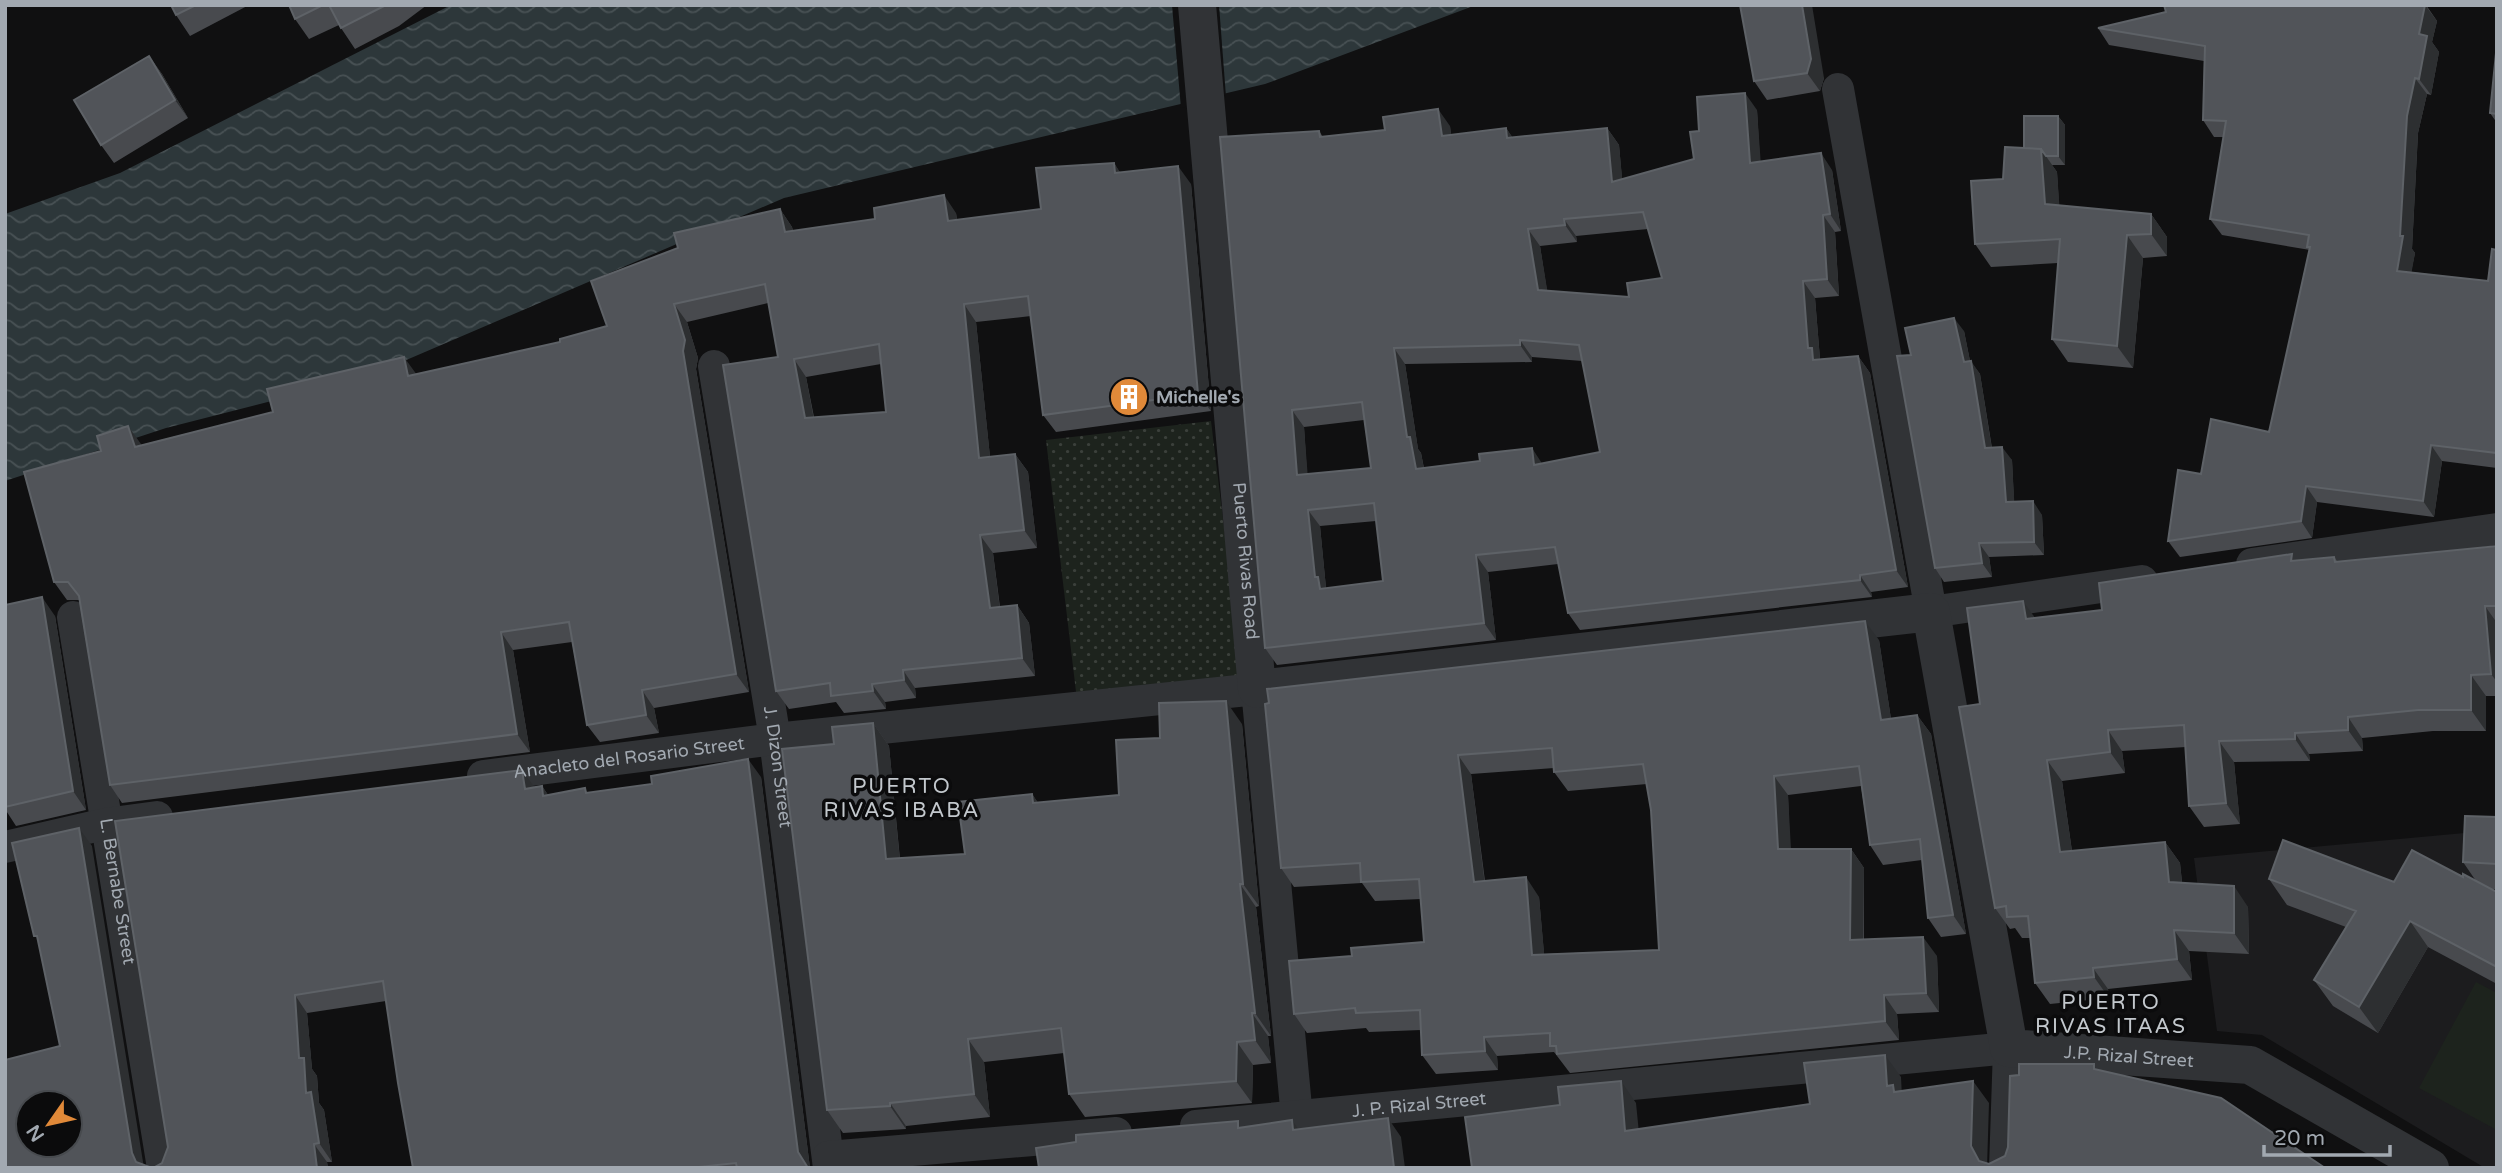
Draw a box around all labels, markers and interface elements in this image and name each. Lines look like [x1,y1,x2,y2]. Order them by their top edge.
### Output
building icon: Michelle's [1108,376,1150,418]
place label: Michelle's [1156,386,1241,408]
street label: Puerto Rivas Road [1228,481,1264,640]
street label: J. Dizon Street [759,704,797,829]
street label: Anacleto del Rosario Street [512,732,746,783]
district label: PUERTO RIVAS IBABA [823,774,981,823]
street label: L. Bernabe Street [95,817,141,966]
district label: PUERTO RIVAS ITAAS [2035,990,2187,1039]
street label: J.P. Rizal Street [2063,1041,2195,1072]
street label: J. P. Rizal Street [1351,1087,1487,1122]
north arrow [14,1089,84,1159]
scale bar [2264,1114,2390,1158]
text: N [22,1120,49,1145]
text: 20 m [2274,1126,2325,1151]

